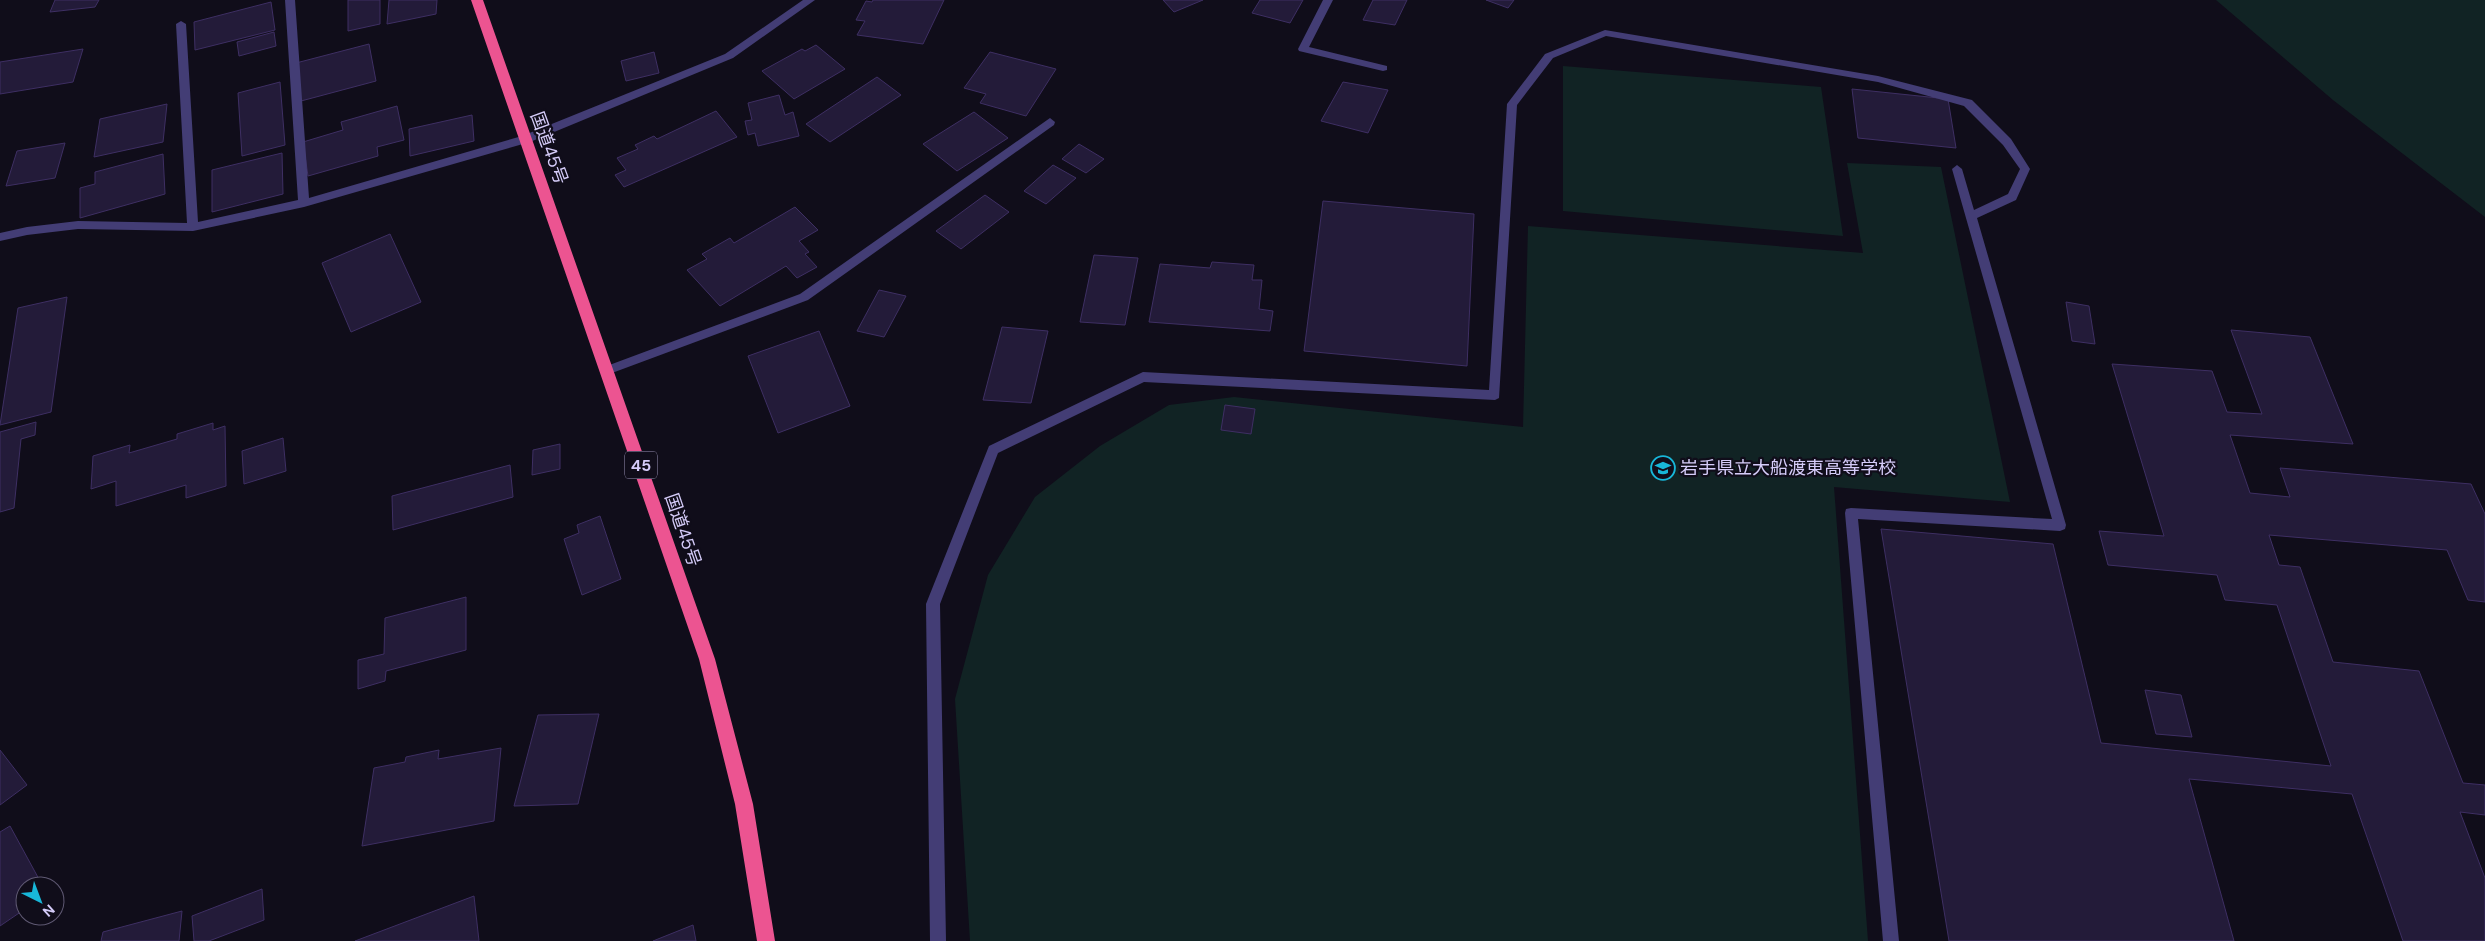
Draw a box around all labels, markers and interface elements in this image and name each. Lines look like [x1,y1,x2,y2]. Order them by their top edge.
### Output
street label: 国道45号 [525,108,573,188]
road number: 45 [625,452,657,478]
school or university icon: 岩手県立大船渡東高等学校 [1650,455,1676,481]
place label: 岩手県立大船渡東高等学校 [1680,456,1896,480]
street label: 国道45号 [659,490,707,570]
north arrow [15,876,65,926]
text: N [39,901,59,921]

